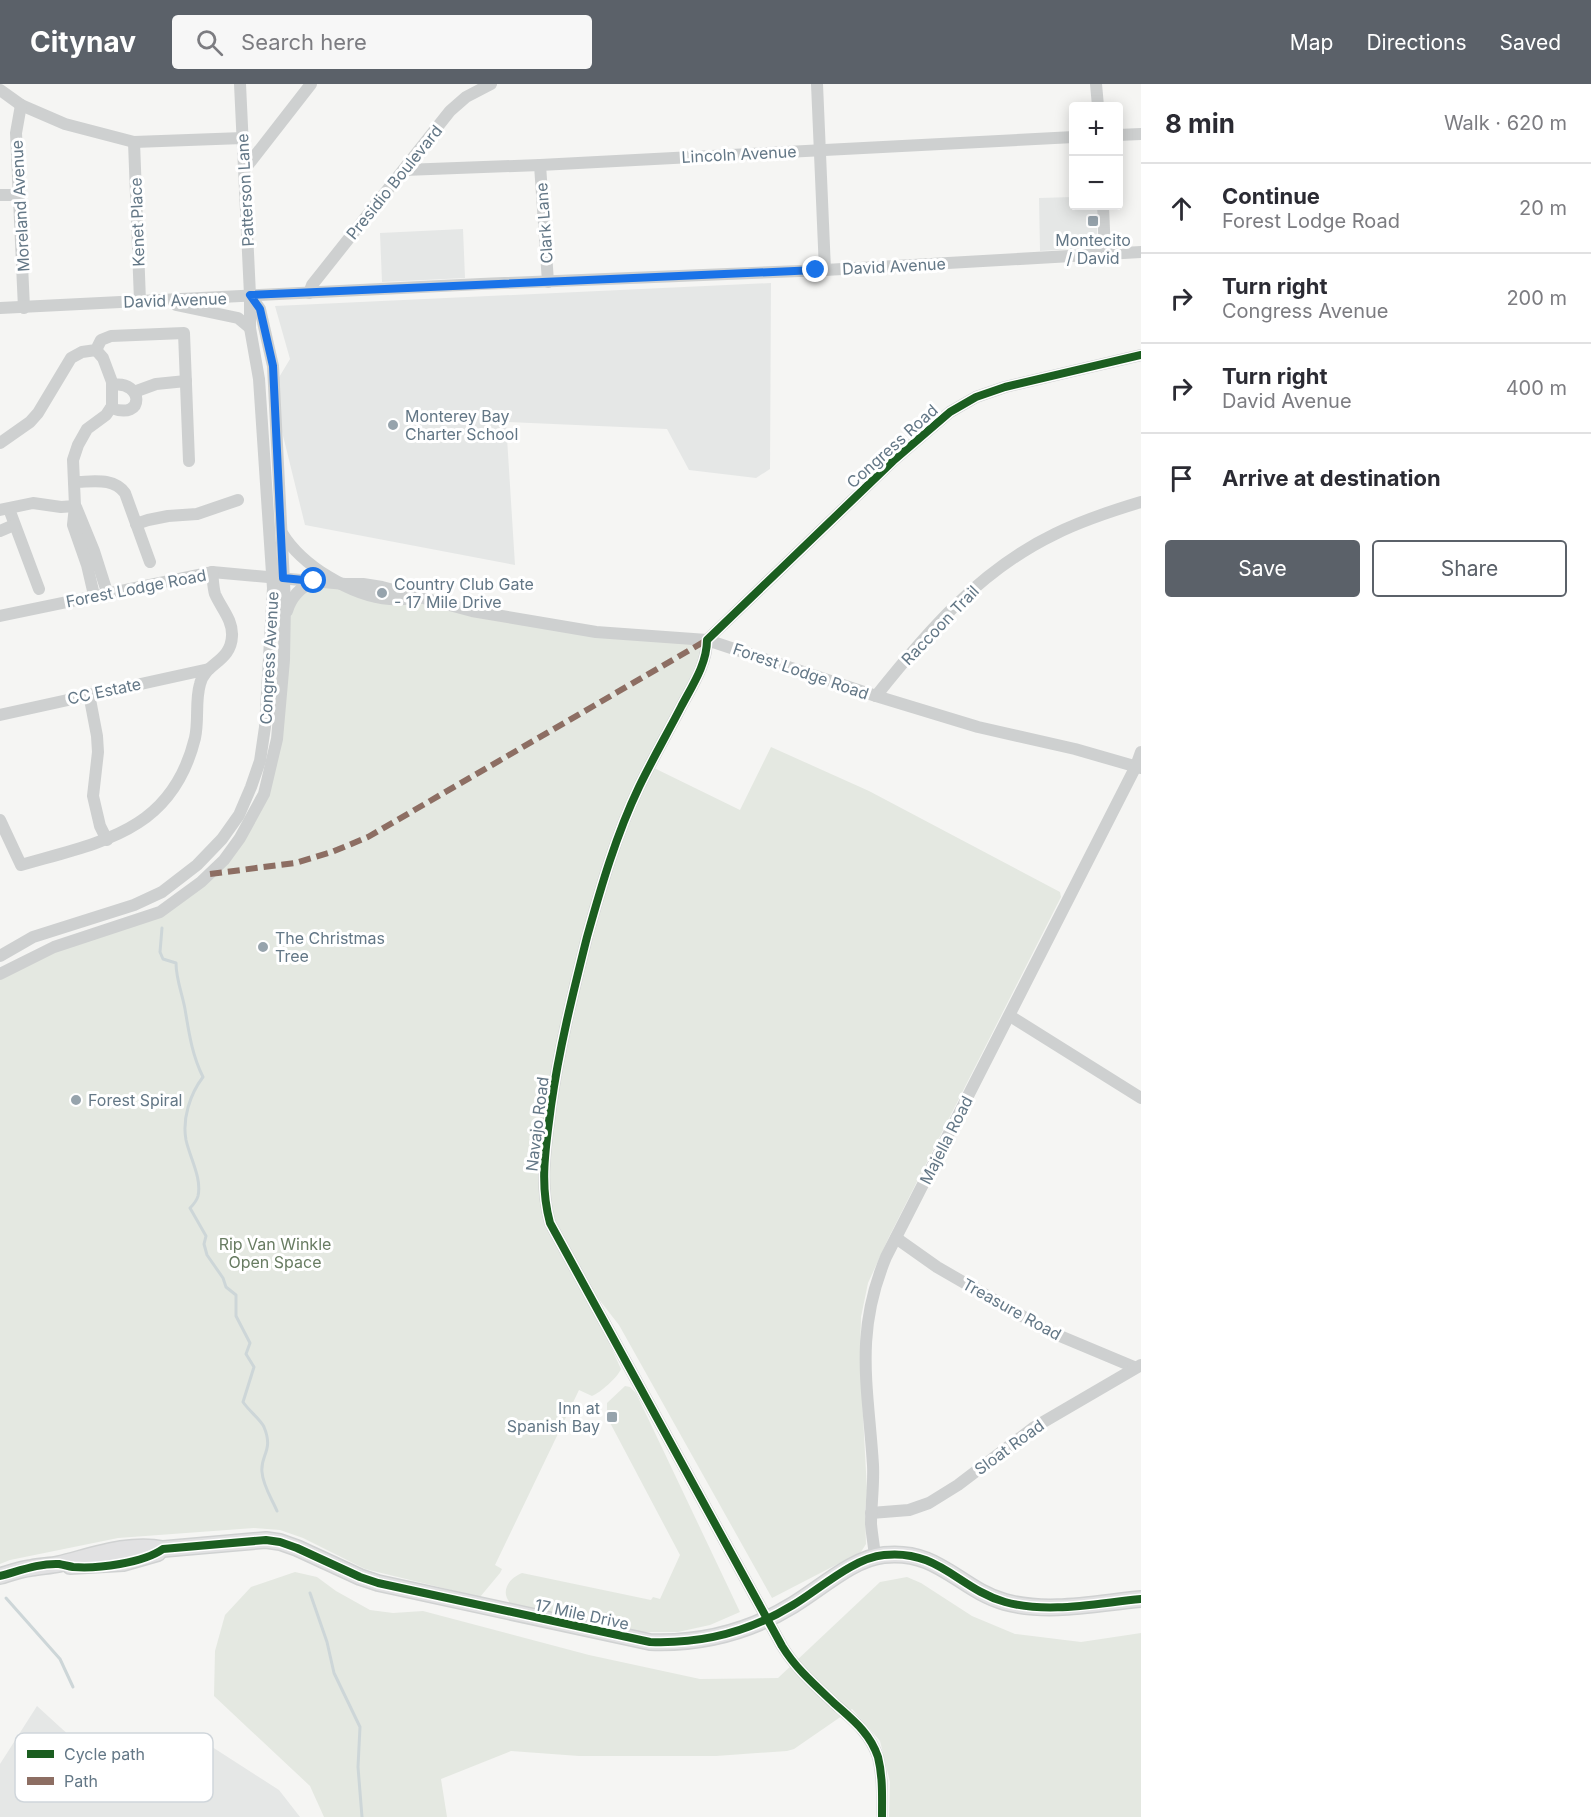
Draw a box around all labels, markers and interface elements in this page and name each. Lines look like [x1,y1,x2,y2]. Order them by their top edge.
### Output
search box [172,15,592,69]
text: Citynav [30,25,136,59]
icon: search [193,26,226,59]
text: Search here [241,29,367,55]
text: Map [1290,30,1333,55]
text: Directions [1366,30,1467,55]
text: Saved [1500,30,1561,55]
map controls [1069,102,1123,210]
button: + [1069,102,1123,156]
text: 8 min [1165,108,1235,139]
text: Walk · 620 m [1444,111,1567,135]
street label: Presidio Boulevard [342,121,446,243]
street label: Patterson Lane [232,133,258,247]
street label: Moreland Avenue [7,140,33,272]
street label: Lincoln Avenue [681,141,797,167]
button: − [1069,156,1123,210]
street label: Kenet Place [125,177,149,267]
street label: Clark Lane [531,182,557,264]
text: Continue [1222,183,1320,209]
icon: ahead [1165,192,1198,225]
text: 20 m [1519,196,1567,220]
text: Forest Lodge Road [1222,209,1400,233]
marker: Montecito / David [1086,214,1100,228]
place label: Montecito / David [1055,230,1131,268]
street label: David Avenue [842,253,946,279]
route end [802,256,828,282]
text: Turn right [1222,273,1328,299]
icon: right [1165,282,1198,315]
text: 200 m [1506,286,1567,310]
street label: David Avenue [123,288,227,312]
text: Congress Avenue [1222,299,1389,323]
text: Turn right [1222,363,1328,389]
icon: right [1165,372,1198,405]
text: 400 m [1506,376,1567,400]
text: David Avenue [1222,389,1352,413]
street label: Congress Road [842,400,942,492]
place label: Monterey Bay Charter School [405,406,518,444]
marker: Monterey Bay Charter School [386,418,400,432]
icon: arrive [1165,462,1198,495]
text: Arrive at destination [1222,465,1441,491]
button: Save [1165,540,1360,597]
button: Share [1372,540,1567,597]
street label: Forest Lodge Road [64,565,208,611]
route start [300,567,326,593]
place label: Country Club Gate - 17 Mile Drive [394,574,534,612]
street label: Raccoon Trail [897,581,983,669]
marker: Country Club Gate - 17 Mile Drive [375,586,389,600]
street label: Congress Avenue [256,591,282,725]
street label: Forest Lodge Road [730,638,872,704]
street label: CC Estate [65,673,143,709]
place label: The Christmas Tree [275,928,385,966]
marker: The Christmas Tree [256,940,270,954]
street label: Navajo Road [521,1076,553,1172]
place label: Forest Spiral [88,1090,183,1110]
street label: Majella Road [915,1092,977,1188]
marker: Forest Spiral [69,1093,83,1107]
park label: Rip Van Winkle Open Space [219,1234,331,1272]
street label: Treasure Road [959,1274,1065,1344]
place label: Inn at Spanish Bay [507,1398,600,1436]
marker: Inn at Spanish Bay [605,1410,619,1424]
street label: Sloat Road [970,1415,1048,1479]
street label: 17 Mile Drive [533,1594,631,1634]
legend [15,1733,213,1802]
text: Cycle path [64,1744,145,1764]
text: Path [64,1771,98,1791]

